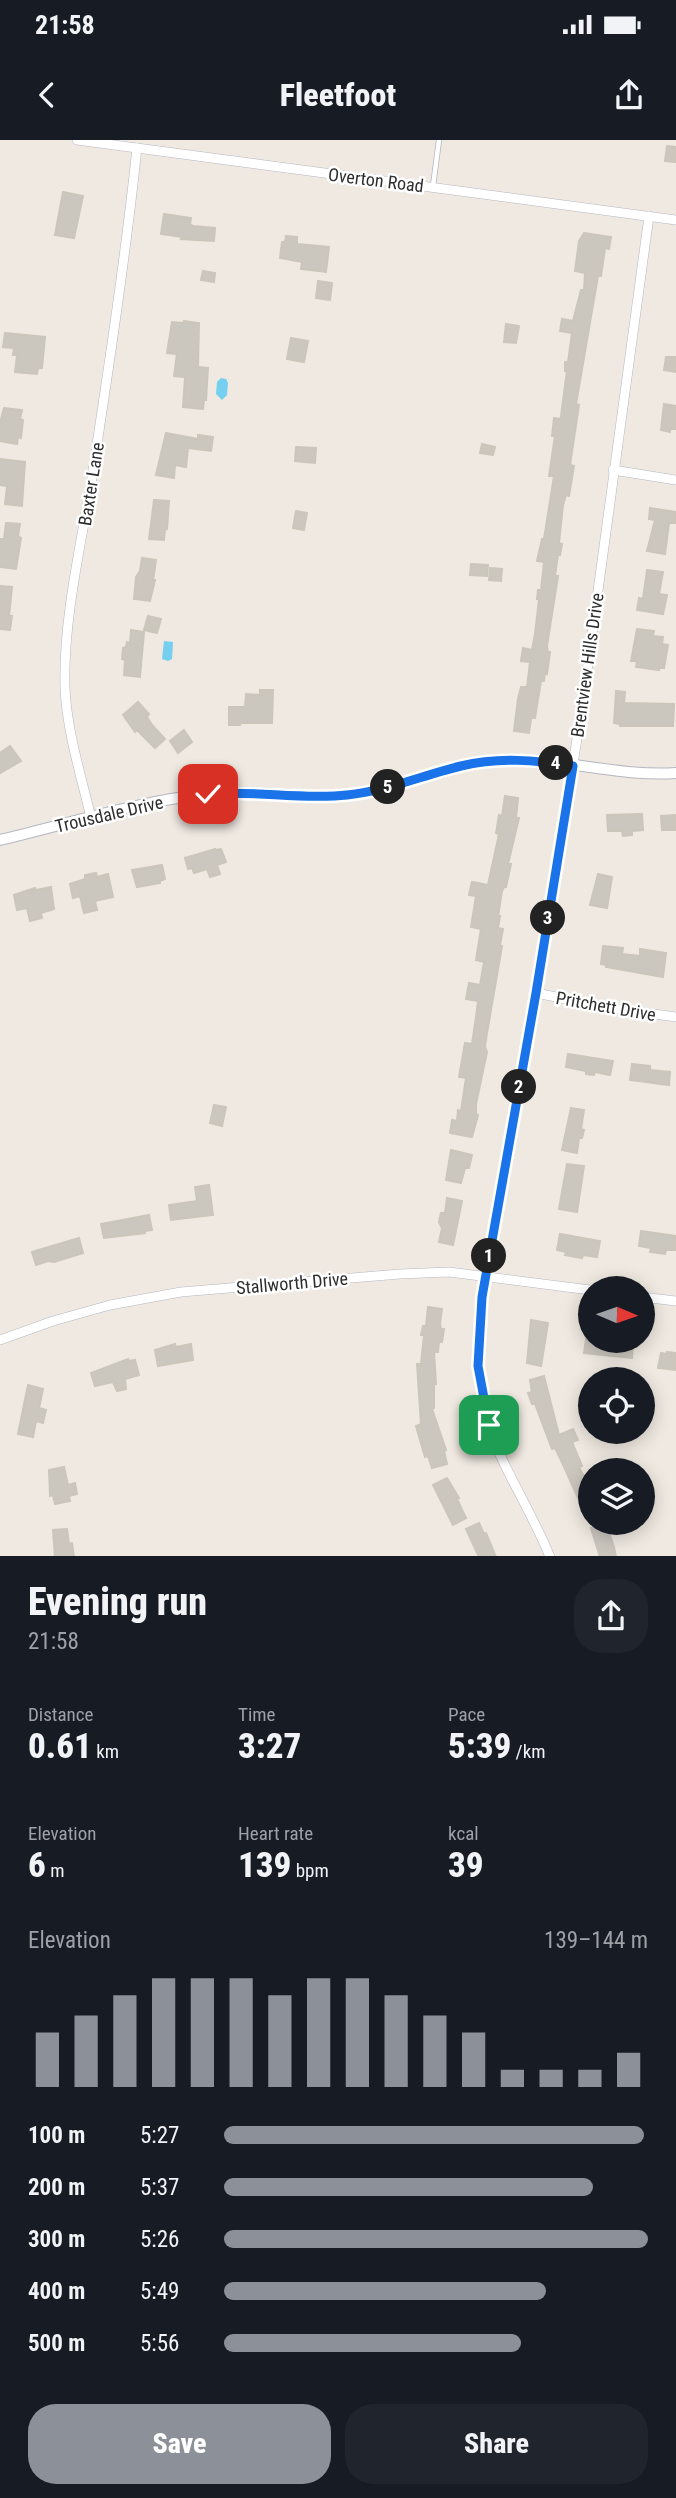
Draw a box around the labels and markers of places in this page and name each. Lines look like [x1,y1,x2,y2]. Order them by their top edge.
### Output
pin: 4 [538,746,574,780]
pin [178,764,238,824]
pin: 5 [370,770,406,804]
pin: 3 [530,900,566,936]
pin: 2 [502,1070,536,1104]
pin: 1 [472,1238,506,1274]
pin [459,1395,519,1455]

